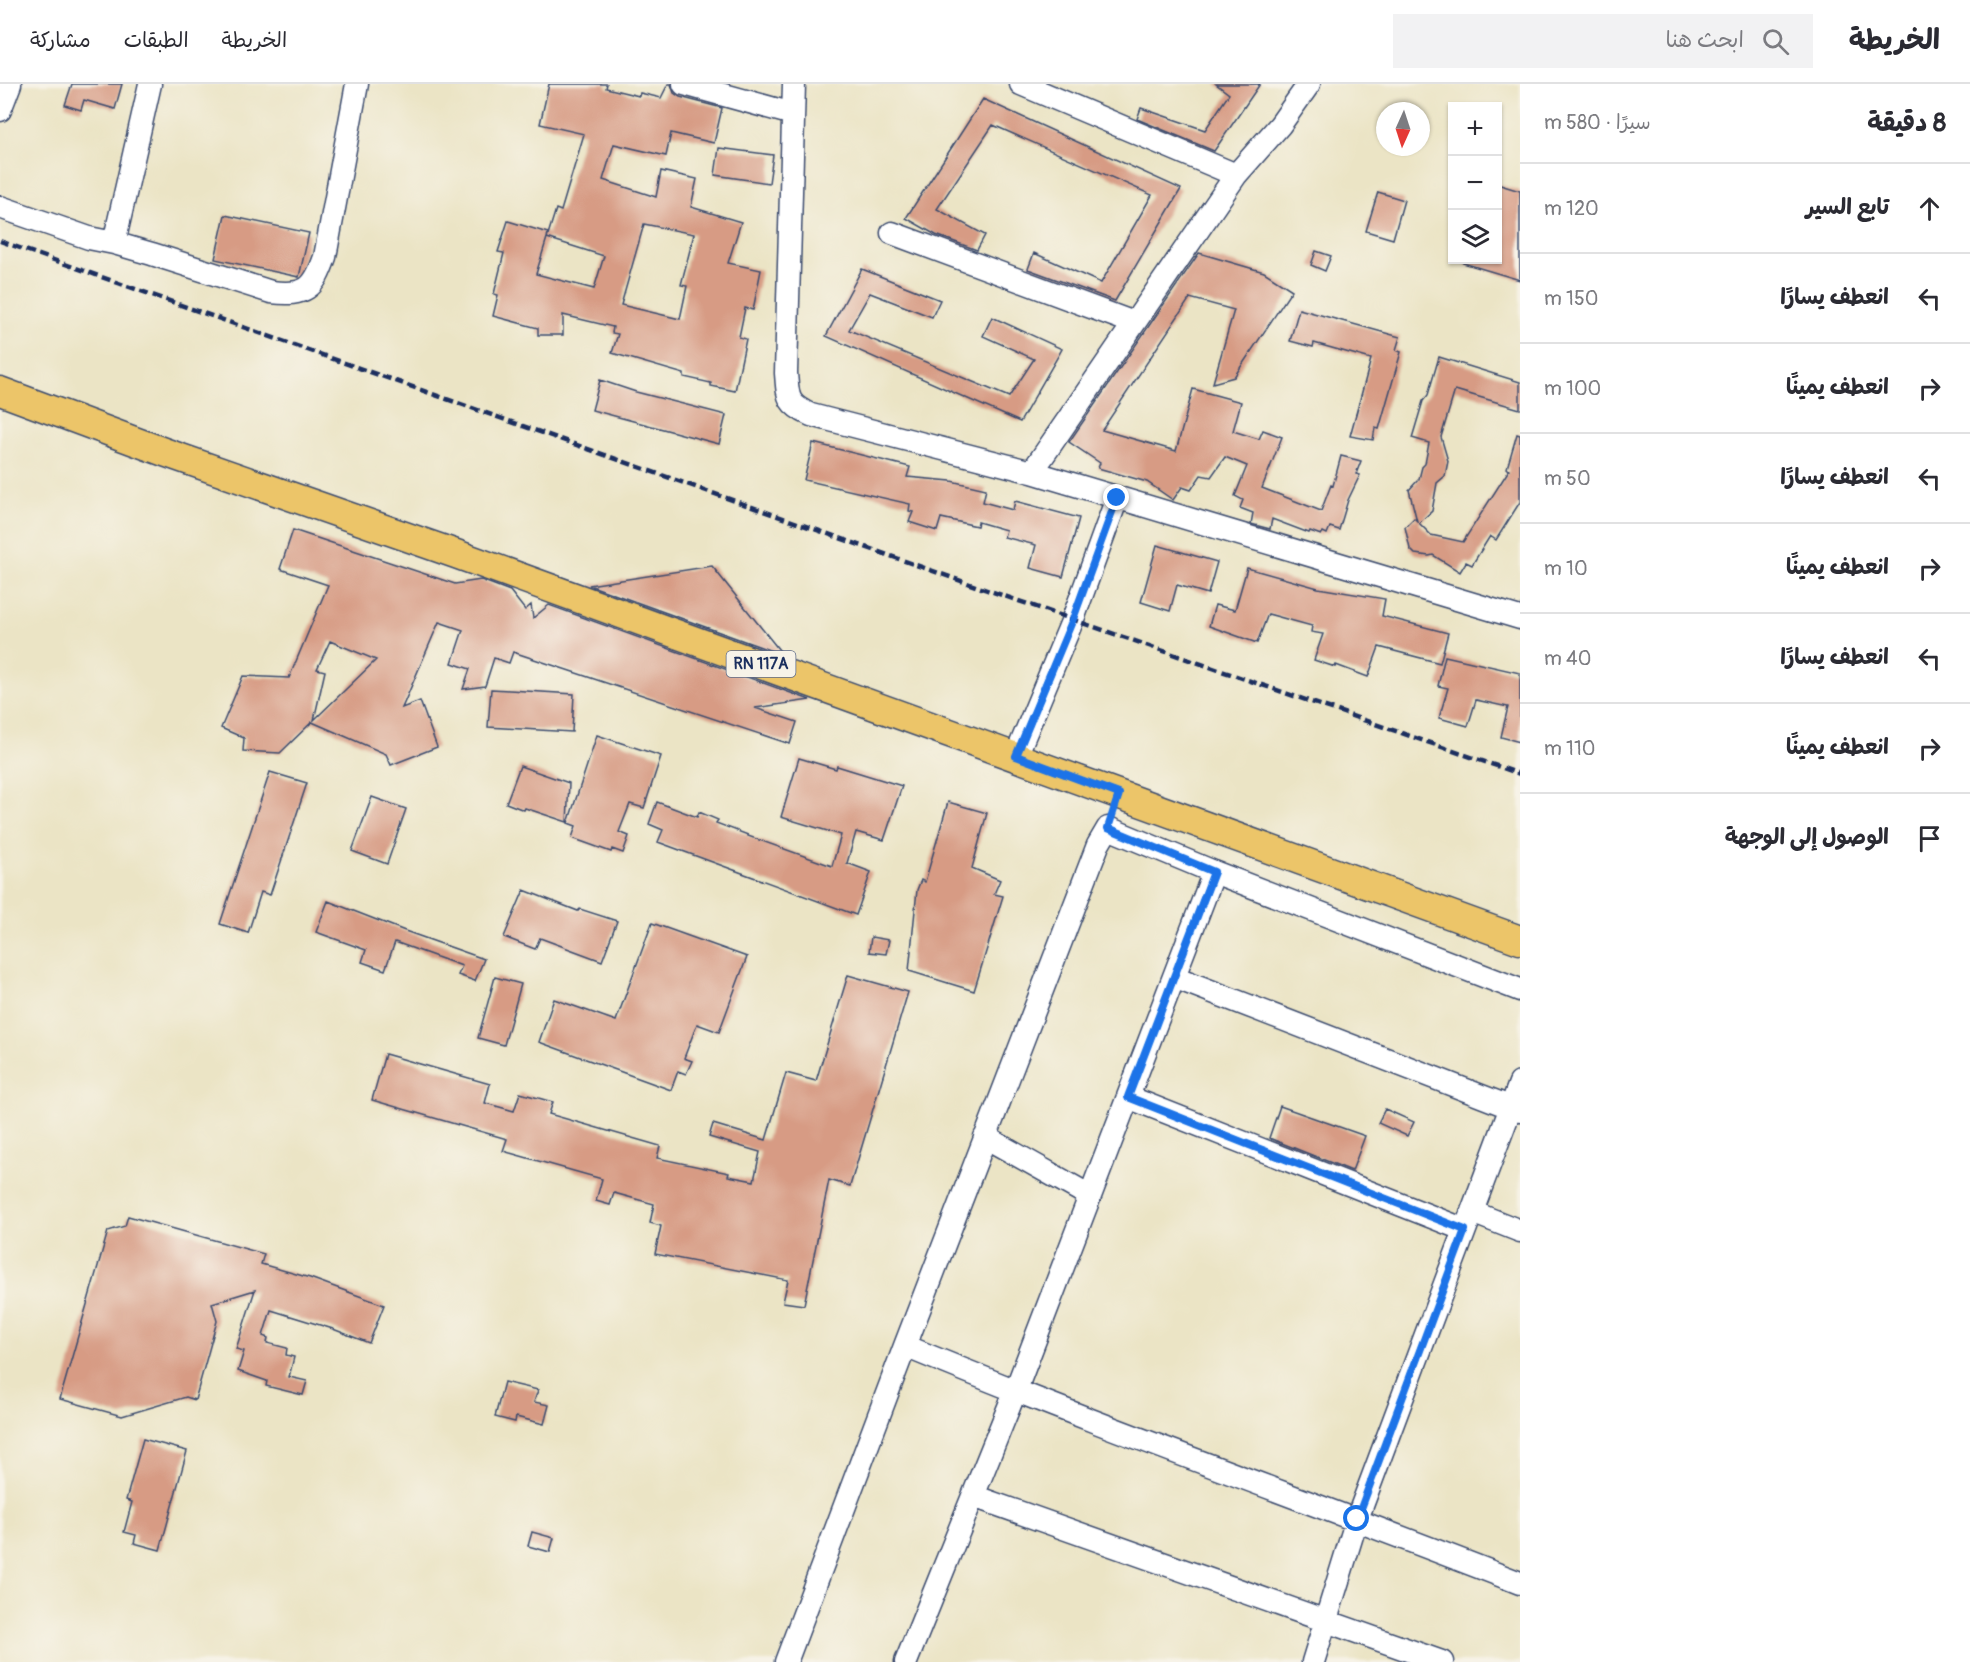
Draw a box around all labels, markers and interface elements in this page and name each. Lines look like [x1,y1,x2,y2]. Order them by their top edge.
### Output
search box [1393,14,1813,68]
text: الخريطة [1849,23,1940,58]
icon: search [1759,25,1792,58]
text: ابحث هنا [1666,26,1744,54]
text: مشاركة [30,27,91,54]
text: الطبقات [124,27,189,54]
text: الخريطة [222,27,287,54]
north arrow [1376,102,1430,156]
map controls [1448,102,1502,264]
button: + [1448,102,1502,156]
text: 8 دقيقة [1867,107,1946,139]
text: سيرًا · 580 m [1544,110,1651,135]
button: − [1448,156,1502,210]
icon: ahead [1913,192,1946,225]
text: تابع السير [1806,193,1889,221]
text: 120 m [1544,196,1599,221]
button: layers [1448,210,1502,264]
icon: left [1913,282,1946,315]
text: انعطف يسارًا [1780,283,1889,311]
text: 150 m [1544,286,1598,311]
icon: right [1913,372,1946,405]
text: انعطف يمينًا [1786,373,1889,401]
text: 100 m [1544,376,1601,401]
icon: left [1913,462,1946,495]
text: انعطف يسارًا [1780,463,1889,491]
text: 50 m [1544,466,1591,491]
route end [1103,484,1129,510]
icon: right [1913,552,1946,585]
text: انعطف يمينًا [1786,553,1889,581]
text: 10 m [1544,556,1588,581]
icon: left [1913,642,1946,675]
text: انعطف يسارًا [1780,643,1889,671]
text: 40 m [1544,646,1591,671]
road number: RN 117A [726,651,795,677]
icon: right [1913,732,1946,765]
text: انعطف يمينًا [1786,733,1889,761]
text: 110 m [1544,736,1595,761]
icon: arrive [1913,822,1946,855]
text: الوصول إلى الوجهة [1725,823,1889,851]
route start [1343,1505,1369,1531]

